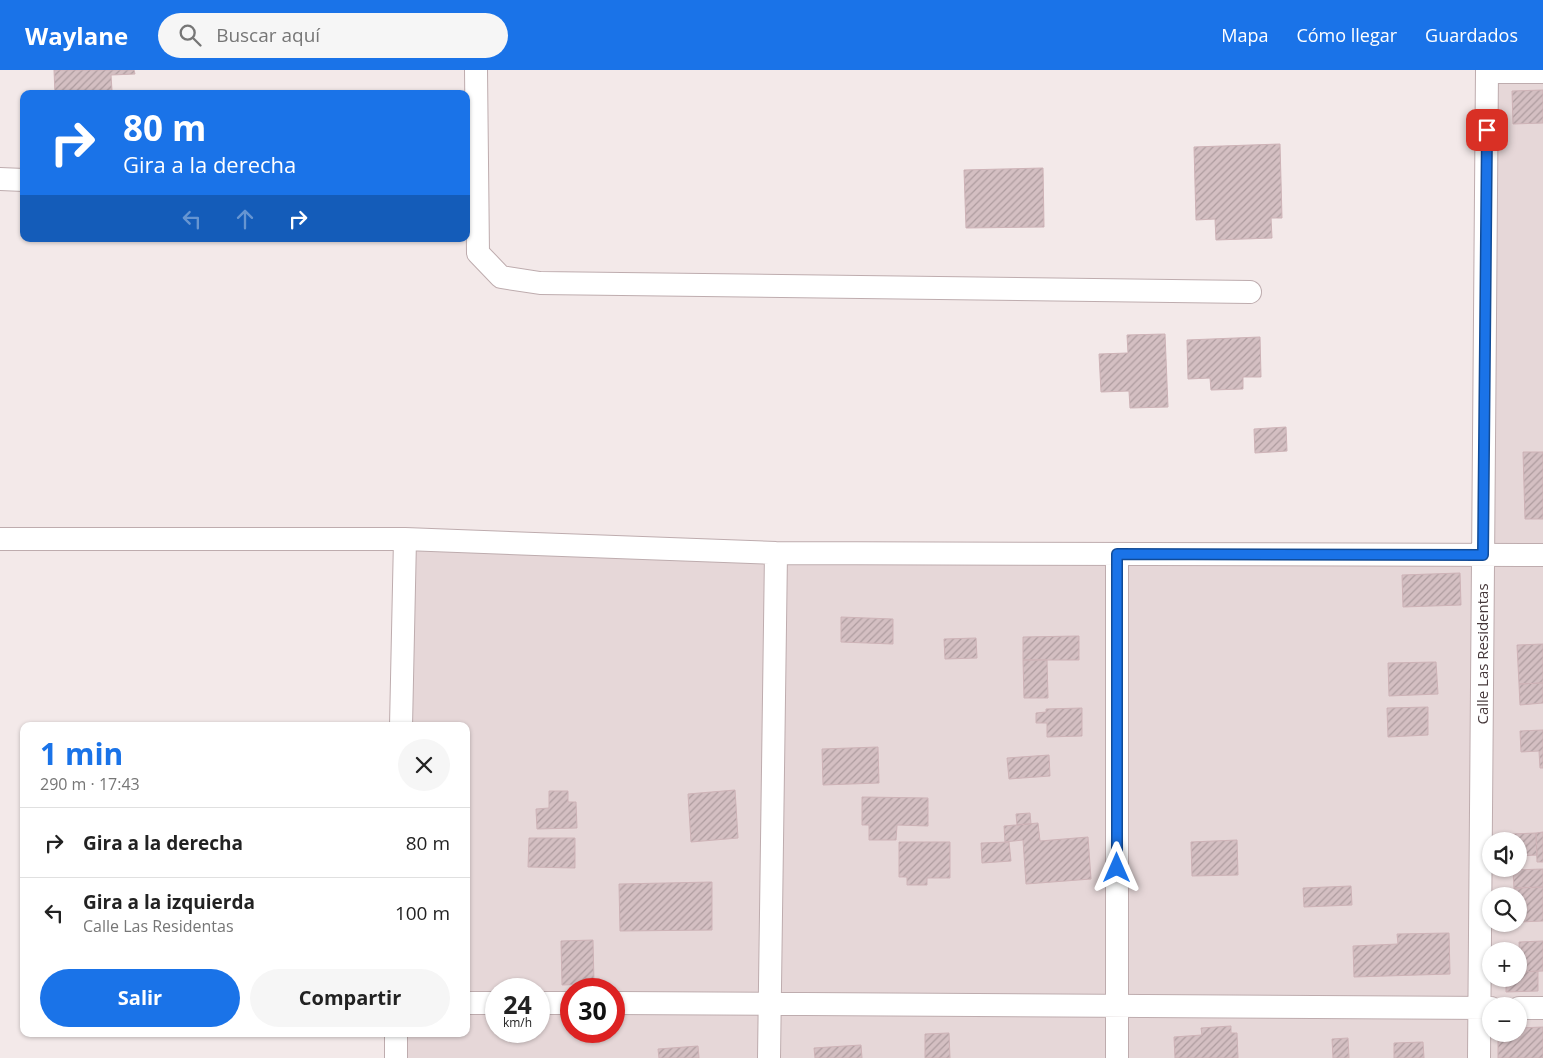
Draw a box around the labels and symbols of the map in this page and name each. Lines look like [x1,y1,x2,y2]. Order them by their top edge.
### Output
pin [1466,109,1508,151]
street label: Calle Las Residentas [1472,583,1492,725]
position arrow [1090,841,1142,893]
speed limit sign: 30 [560,978,625,1043]

